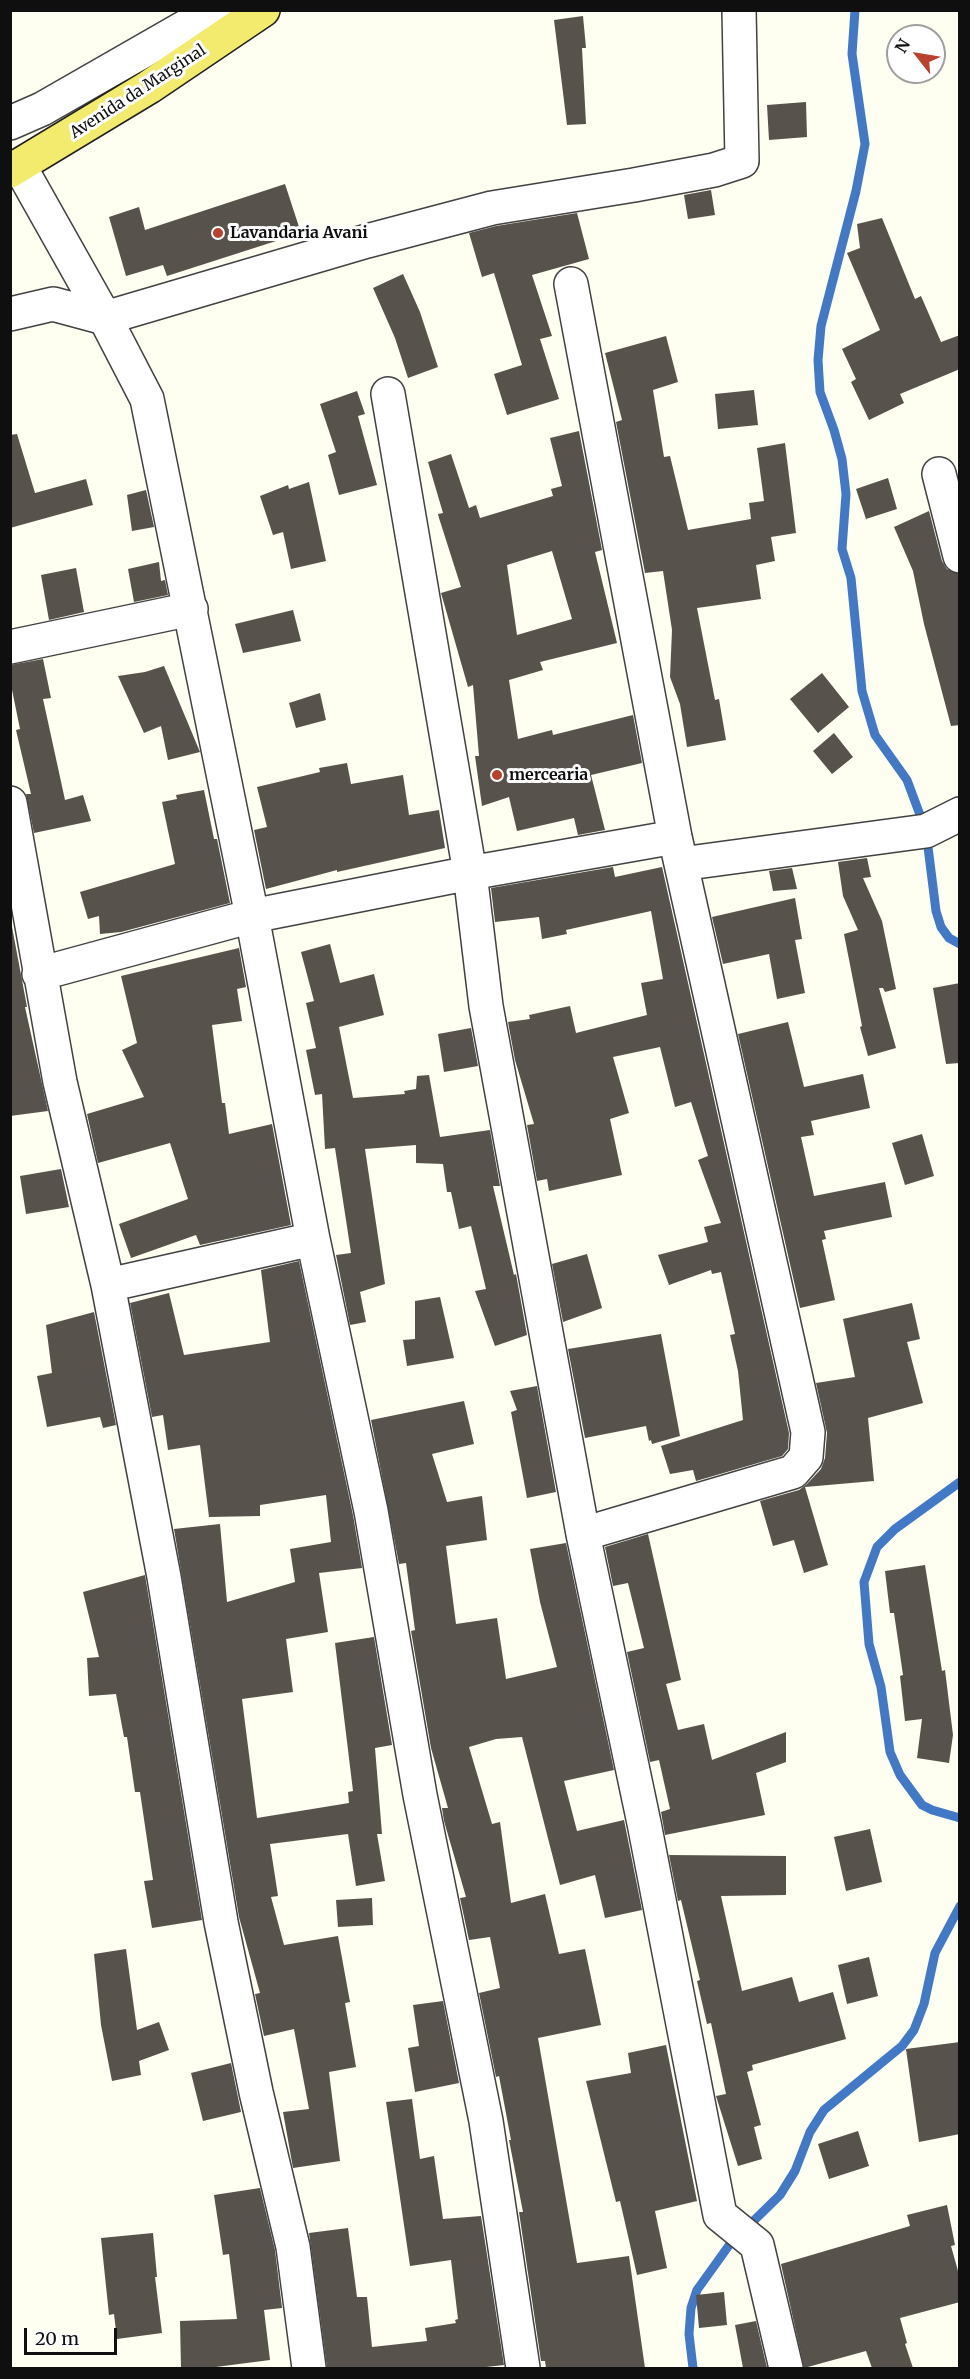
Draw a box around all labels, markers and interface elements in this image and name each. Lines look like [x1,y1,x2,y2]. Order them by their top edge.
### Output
north arrow [886,24,946,84]
text: N [890,35,914,56]
street label: Avenida da Marginal [66,41,210,143]
place label: Lavandaria Avani [230,223,368,243]
marker: Lavandaria Avani [211,226,225,240]
place label: mercearia [509,765,588,785]
marker: mercearia [490,768,504,782]
scale bar [27,2316,120,2354]
text: 20 m [35,2327,79,2350]

